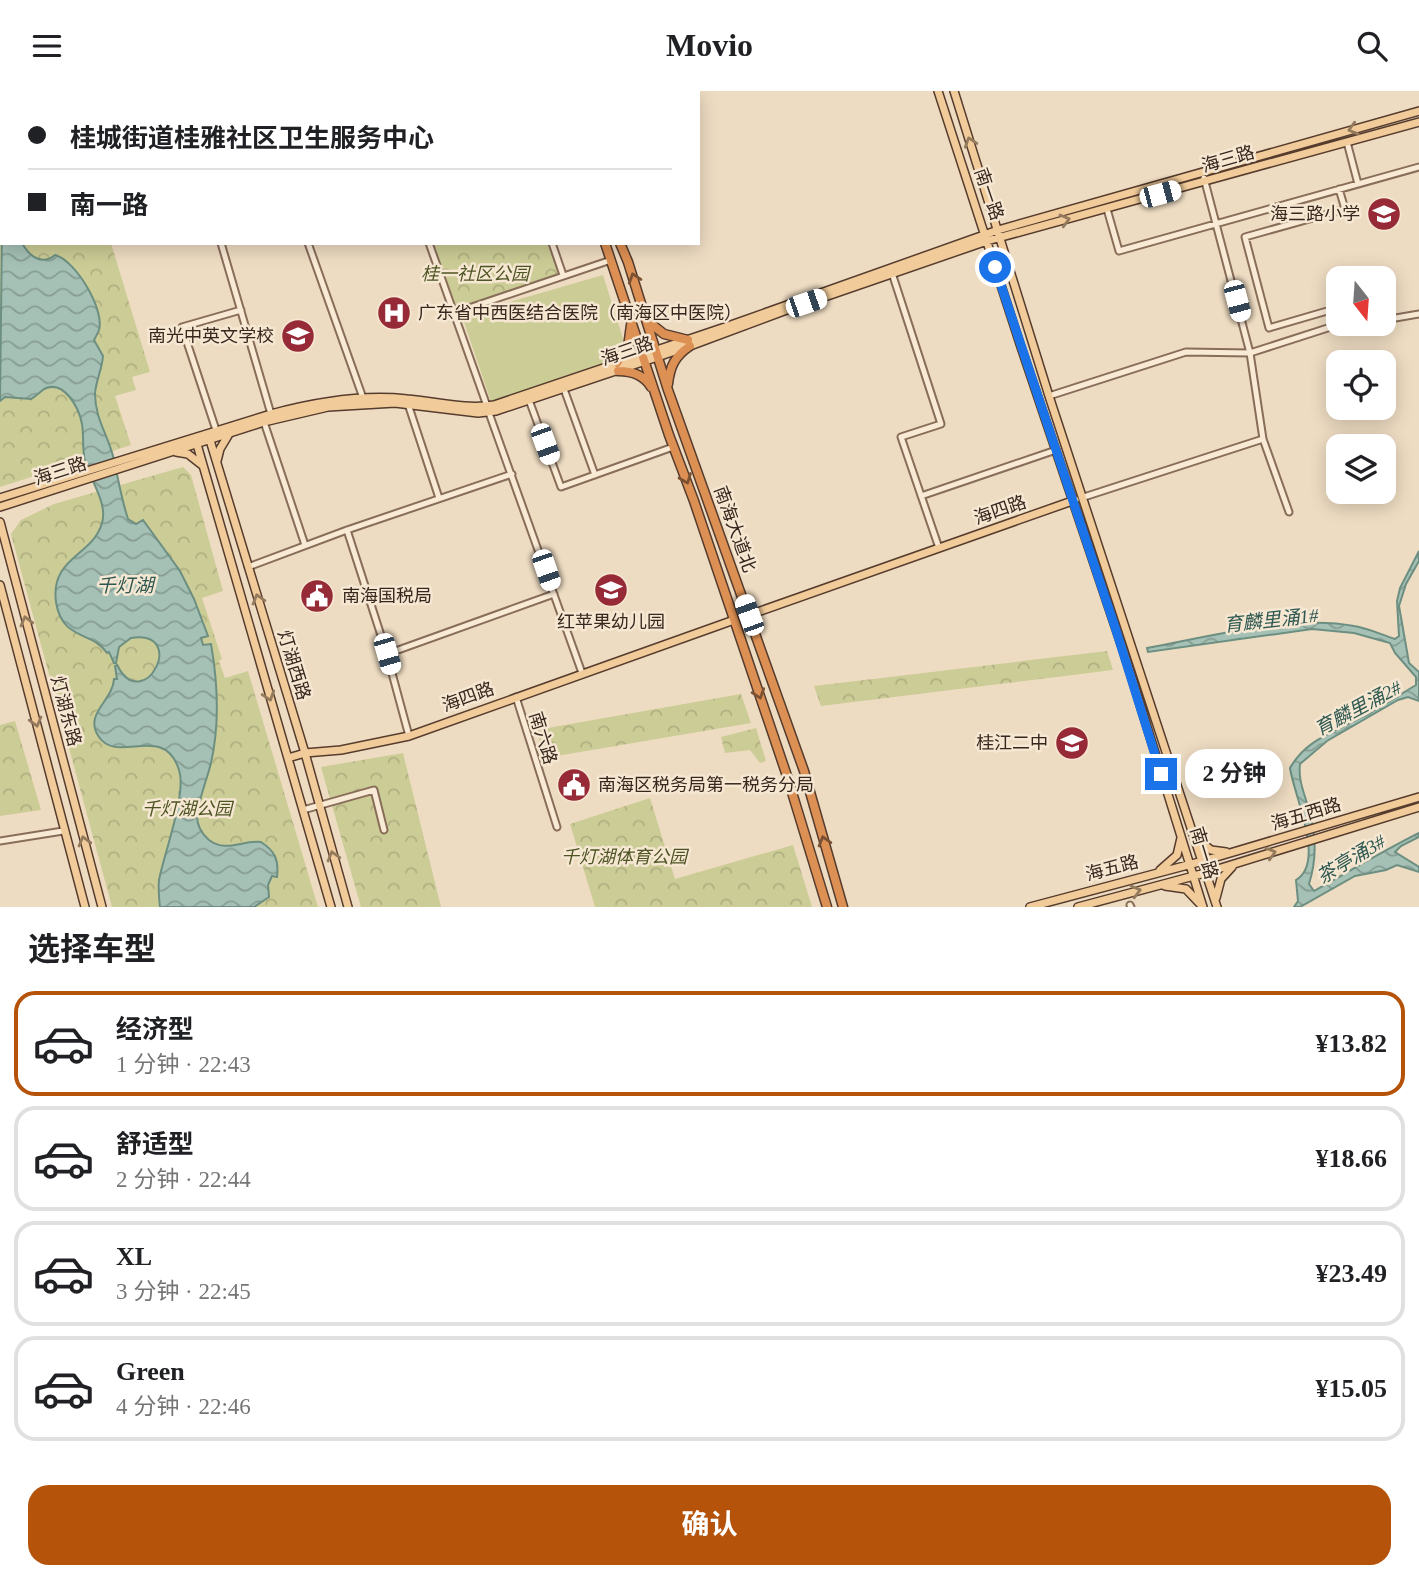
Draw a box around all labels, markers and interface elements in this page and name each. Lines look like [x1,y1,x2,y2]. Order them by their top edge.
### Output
icon: menu [28,27,66,65]
text: Movio [666,27,753,63]
icon: search [1353,27,1391,65]
one-way arrow [1347,121,1359,136]
text: 桂城街道桂雅社区卫生服务中心 [70,124,434,153]
one-way arrow [963,136,978,148]
street label: 海三路 [1199,142,1257,176]
street label: 南一路 [971,165,1007,223]
car [1137,178,1184,210]
text: 南一路 [70,191,148,220]
school or university icon: 海三路小学 [1365,195,1403,233]
place label: 海三路小学 [1270,204,1360,224]
one-way arrow [1059,214,1071,228]
route start [979,251,1011,283]
park label: 桂一社区公园 [421,264,532,284]
north arrow [1326,266,1396,336]
map controls [1326,266,1396,504]
one-way arrow [627,272,642,284]
car [1222,278,1253,324]
car [783,286,830,320]
hospital icon: 广东省中西医结合医院（南海区中医院） [375,294,413,332]
place label: 广东省中西医结合医院（南海区中医院） [418,303,742,323]
school or university icon: 南光中英文学校 [279,317,317,355]
place label: 南光中英文学校 [148,326,274,346]
street label: 海三路 [598,333,656,369]
button: locate [1326,350,1396,420]
car [528,421,563,467]
button: layers [1326,434,1396,504]
street label: 海三路 [31,453,89,489]
one-way arrow [677,472,691,484]
street label: 南海大道北 [710,483,760,575]
street label: 海四路 [971,492,1029,528]
car [530,547,563,593]
school or university icon: 红苹果幼儿园 [592,571,630,609]
water label: 千灯湖 [96,575,156,596]
public building icon: 南海国税局 [298,577,336,615]
place label: 南海国税局 [342,586,432,606]
car [732,592,767,638]
one-way arrow [251,593,266,605]
water label: 育麟里涌1# [1223,605,1320,635]
place label: 红苹果幼儿园 [557,612,665,632]
one-way arrow [20,615,34,627]
street label: 灯湖西路 [274,628,314,702]
car [372,631,403,677]
street label: 灯湖东路 [47,674,85,748]
water label: 育麟里涌2# [1311,676,1405,740]
street label: 海四路 [439,678,497,716]
one-way arrow [751,688,765,700]
one-way arrow [261,689,275,701]
street label: 南六路 [526,709,560,767]
one-way arrow [28,716,42,728]
school or university icon: 桂江二中 [1053,724,1091,762]
place label: 桂江二中 [976,733,1048,753]
callout: 2 分钟 [1186,749,1284,799]
route end [1145,758,1177,790]
text: 2 分钟 [1202,761,1266,786]
public building icon: 南海区税务局第一税务分局 [555,766,593,804]
place label: 南海区税务局第一税务分局 [598,775,814,795]
street label: 海五西路 [1269,794,1343,834]
park label: 千灯湖公园 [142,799,235,819]
street label: 南一路 [1187,824,1221,882]
water label: 茶亭涌3# [1313,830,1389,888]
one-way arrow [78,835,92,847]
one-way arrow [818,836,833,848]
one-way arrow [1264,846,1276,861]
park label: 千灯湖体育公园 [561,847,690,867]
one-way arrow [327,850,342,862]
street label: 海五路 [1083,851,1141,885]
one-way arrow [1130,885,1142,899]
text: 选择车型 [28,931,156,967]
icon: car [32,1012,95,1075]
text: 经济型 [116,1015,194,1044]
text: ¥13.82 [1316,1029,1387,1058]
text: 1 分钟 · 22:43 [116,1052,251,1077]
icon: car [32,1127,95,1190]
text: 舒适型 [116,1130,194,1159]
text: ¥18.66 [1316,1144,1387,1173]
text: 2 分钟 · 22:44 [116,1167,251,1192]
icon: car [32,1242,95,1305]
text: XL [116,1242,152,1271]
text: ¥23.49 [1316,1259,1387,1288]
text: 3 分钟 · 22:45 [116,1279,251,1304]
icon: car [32,1357,95,1420]
text: Green [116,1357,185,1386]
text: ¥15.05 [1316,1374,1387,1403]
text: 4 分钟 · 22:46 [116,1394,251,1419]
button: 确认 [28,1485,1391,1565]

